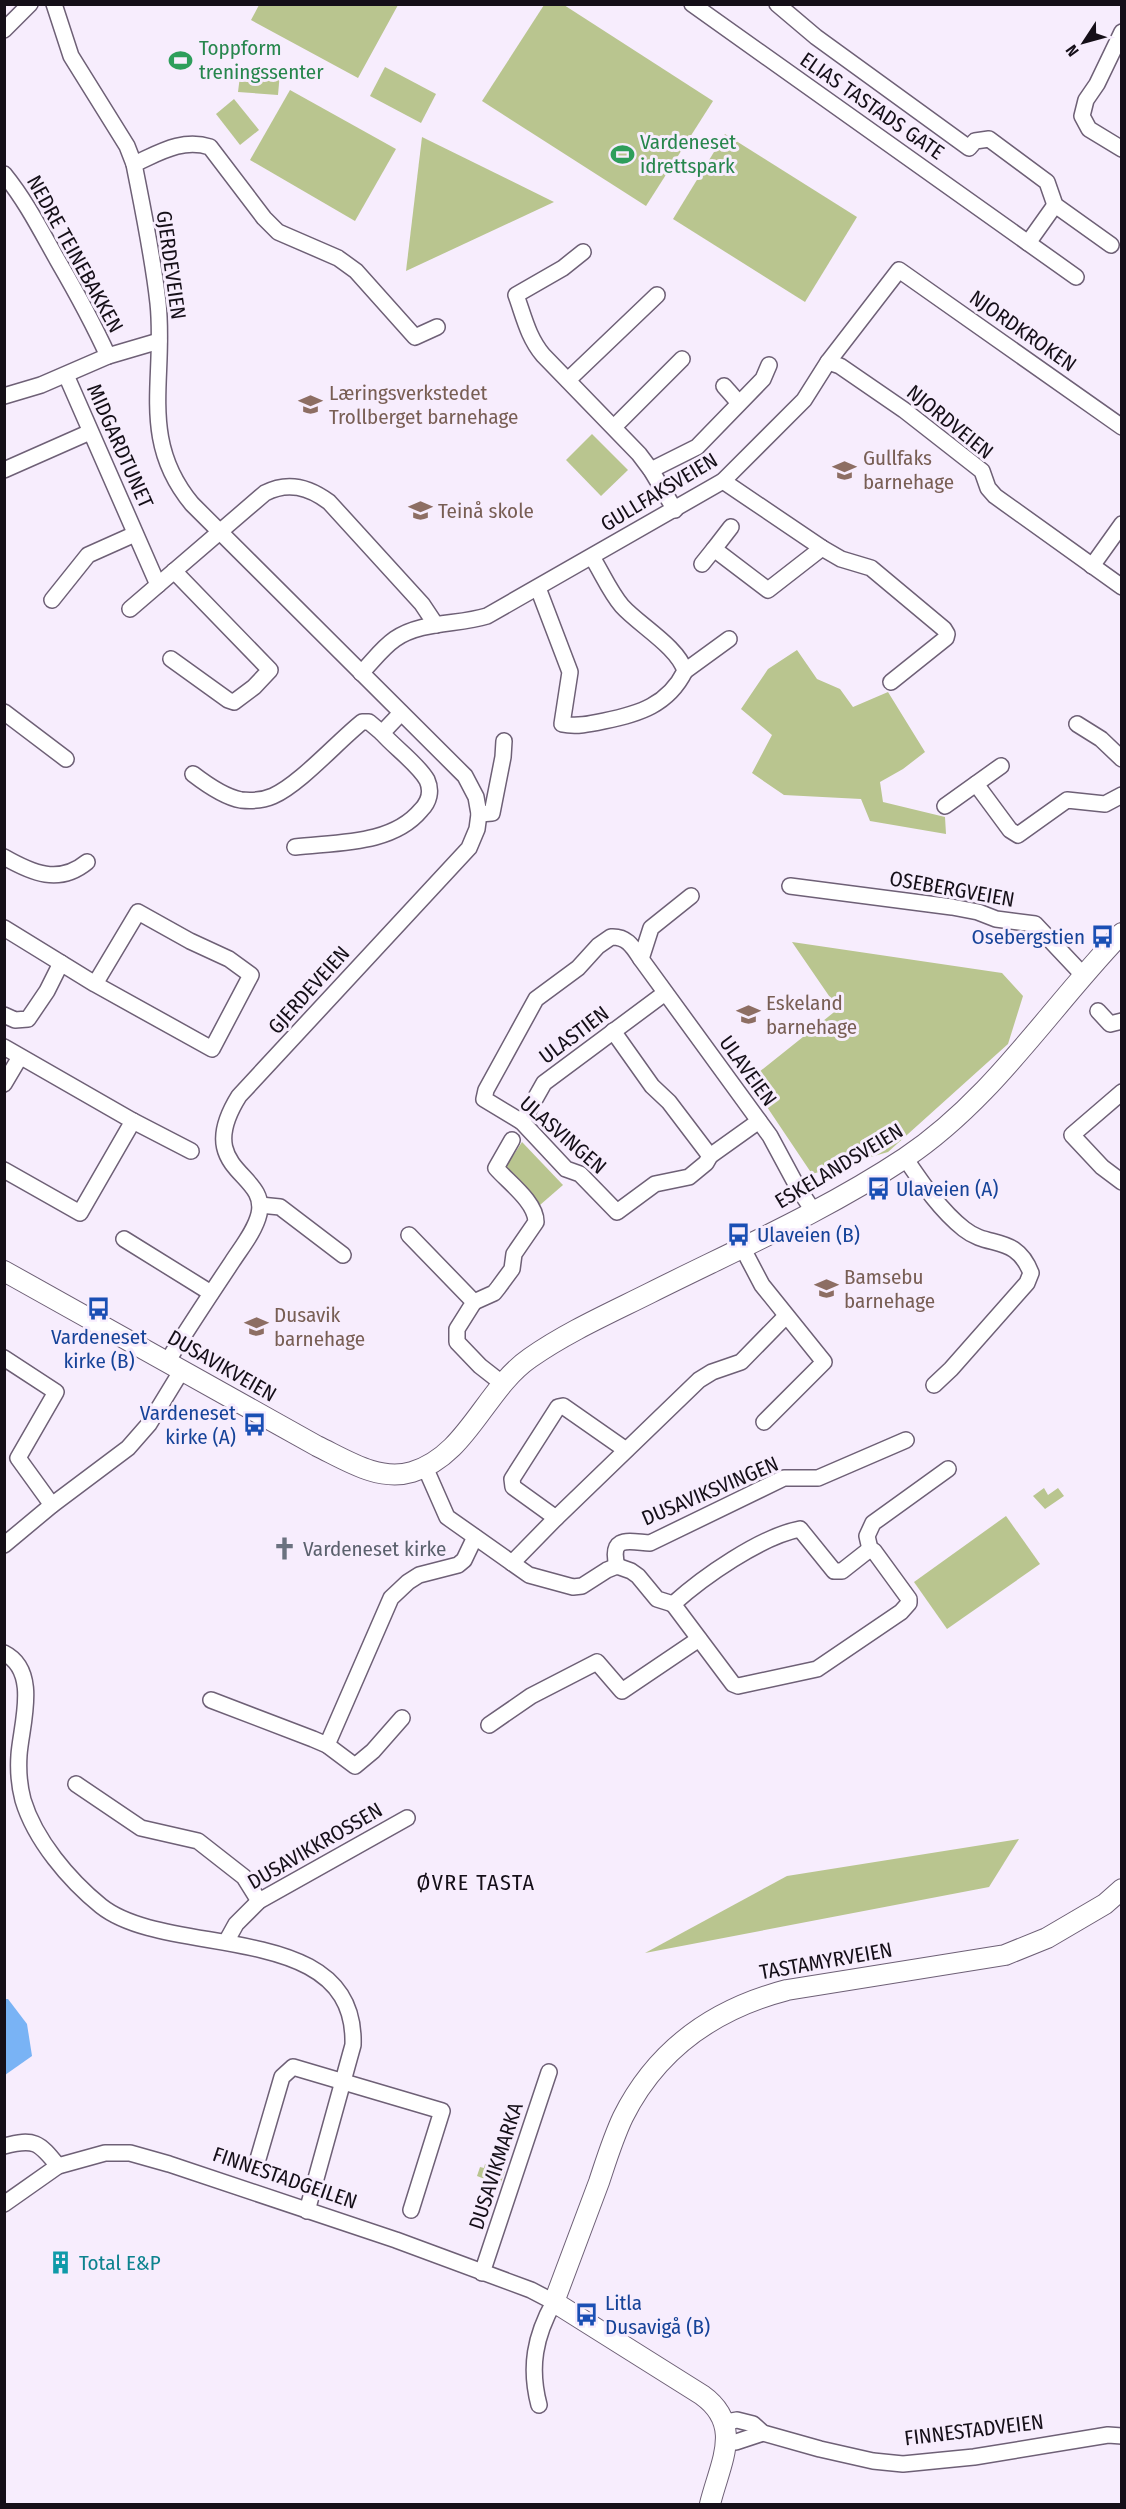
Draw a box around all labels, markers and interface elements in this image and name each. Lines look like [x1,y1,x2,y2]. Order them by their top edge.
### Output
north arrow [1054,12,1114,72]
place label: Toppform treningssenter [199,35,324,85]
text: N [1062,41,1083,60]
sports icon: Toppform treningssenter [168,47,194,73]
street label: ELIAS TASTADS GATE [795,47,949,165]
place label: Vardeneset idrettspark [640,129,736,179]
sports icon: Vardeneset idrettspark [609,141,635,167]
street label: NEDRE TEINEBAKKEN [21,171,129,337]
street label: GJERDEVEIEN [150,209,192,321]
street label: NJORDKROKEN [965,285,1081,377]
street label: NJORDVEIEN [901,379,999,465]
street label: MIDGARDTUNET [81,380,159,512]
place label: Læringsverkstedet Trollberget barnehage [329,380,518,430]
school or university icon: Læringsverkstedet Trollberget barnehage [298,392,324,418]
place label: Gullfaks barnehage [863,445,954,495]
street label: GULLFAKSVEIEN [596,447,722,537]
school or university icon: Gullfaks barnehage [832,457,858,483]
school or university icon: Teinå skole [407,498,433,524]
place label: Teinå skole [438,498,534,524]
street label: OSEBERGVEIEN [887,865,1017,913]
place label: Osebergstien [972,924,1085,950]
bus stop icon: Osebergstien [1090,924,1116,950]
street label: GJERDEVEIEN [263,941,355,1039]
place label: Eskeland barnehage [766,990,857,1040]
street label: ULASTIEN [534,1000,614,1070]
school or university icon: Eskeland barnehage [735,1002,761,1028]
street label: ULAVEIEN [714,1031,782,1111]
street label: ULASVINGEN [514,1090,612,1180]
street label: ESKELANDSVEIEN [770,1118,908,1214]
bus stop icon: Ulaveien (A) [865,1176,891,1202]
place label: Ulaveien (A) [896,1176,999,1202]
bus stop icon: Ulaveien (B) [726,1222,752,1248]
place label: Ulaveien (B) [757,1222,860,1248]
place label: Bamsebu barnehage [844,1264,935,1314]
school or university icon: Bamsebu barnehage [813,1276,839,1302]
bus stop icon: Vardeneset kirke (B) [86,1296,112,1322]
place label: Dusavik barnehage [274,1302,365,1352]
school or university icon: Dusavik barnehage [243,1314,269,1340]
place label: Vardeneset kirke (B) [51,1324,147,1374]
street label: DUSAVIKVEIEN [163,1324,281,1408]
place label: Vardeneset kirke (A) [140,1400,236,1450]
bus stop icon: Vardeneset kirke (A) [241,1412,267,1438]
street label: DUSAVIKSVINGEN [638,1450,782,1532]
church icon: Vardeneset kirke [272,1536,298,1562]
place label: Vardeneset kirke [303,1536,446,1562]
street label: DUSAVIKKROSSEN [243,1797,387,1895]
district label: ØVRE TASTA [416,1869,536,1896]
street label: TASTAMYRVEIEN [758,1937,894,1985]
street label: DUSAVIKMARKA [463,2099,529,2233]
street label: FINNESTADGEILEN [209,2141,361,2215]
building icon: Total E&P [48,2250,74,2276]
place label: Total E&P [79,2250,161,2276]
place label: Litla Dusavigå (B) [605,2290,710,2340]
bus stop icon: Litla Dusavigå (B) [574,2302,600,2328]
street label: FINNESTADVEIEN [903,2409,1045,2451]

